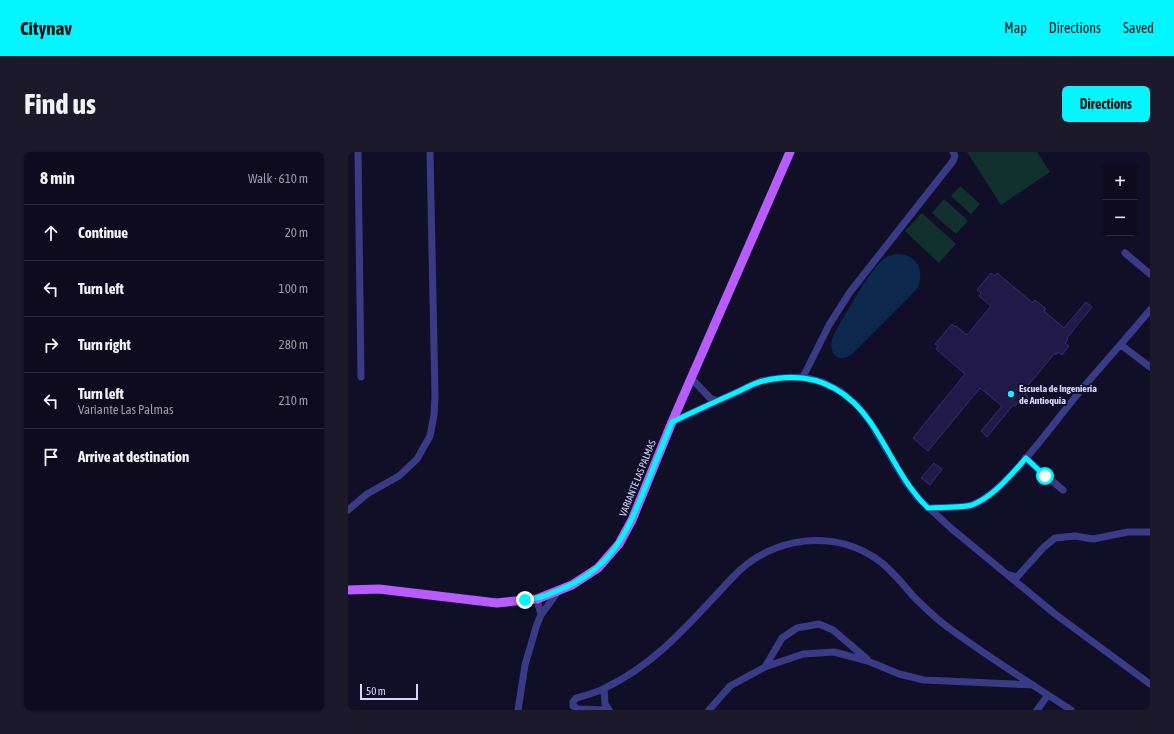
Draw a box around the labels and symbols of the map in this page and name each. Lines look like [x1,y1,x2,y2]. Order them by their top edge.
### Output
place label: Escuela de Ingeniería de Antioquia [1019,383,1097,406]
marker: Escuela de Ingeniería de Antioquia [1006,389,1016,399]
street label: VARIANTE LAS PALMAS [617,438,658,518]
route start [1036,467,1054,485]
route end [516,591,534,609]
scale bar [360,682,418,701]

